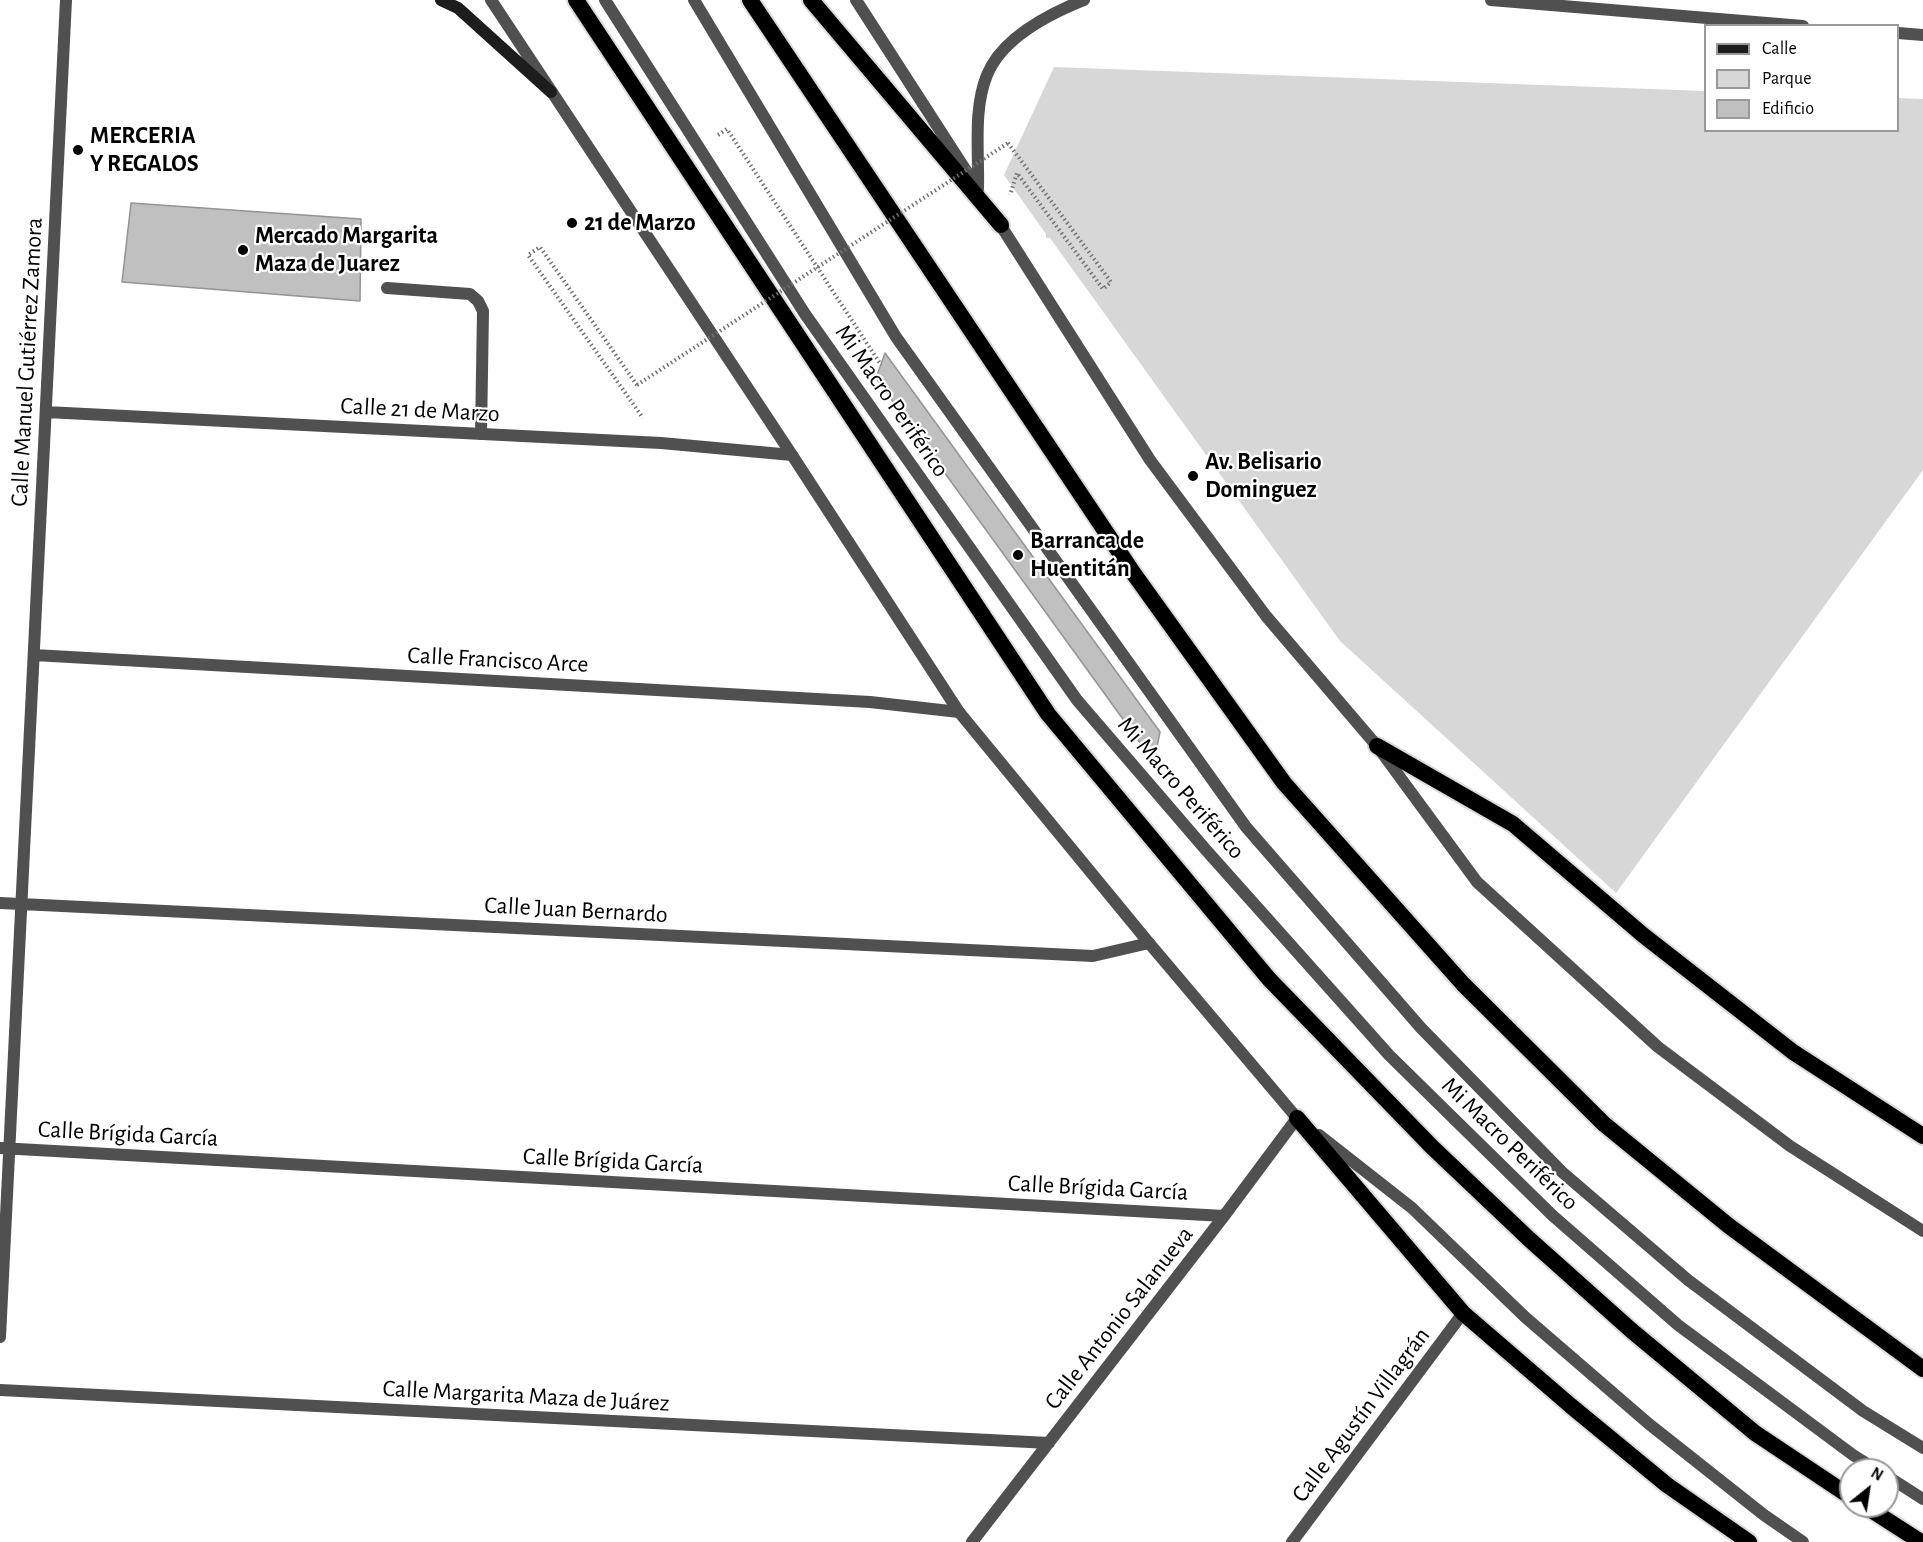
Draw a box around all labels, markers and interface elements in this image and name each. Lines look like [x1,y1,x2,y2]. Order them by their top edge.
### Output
legend [1704,24,1899,132]
text: Calle [1762,40,1797,58]
text: Parque [1762,70,1811,88]
text: Edificio [1762,100,1814,118]
place label: MERCERIA Y REGALOS [90,122,199,178]
marker: MERCERIA Y REGALOS [71,143,85,157]
place label: 21 de Marzo [584,209,696,237]
marker: 21 de Marzo [565,216,579,230]
street label: Calle Manuel Gutiérrez Zamora [5,217,49,507]
place label: Mercado Margarita Maza de Juarez [255,222,438,278]
marker: Mercado Margarita Maza de Juarez [236,243,250,257]
street label: Mi Macro Periférico [829,319,955,483]
street label: Calle 21 de Marzo [340,391,500,429]
place label: Av. Belisario Dominguez [1205,448,1322,504]
marker: Av. Belisario Dominguez [1186,469,1200,483]
place label: Barranca de Huentitán [1030,527,1144,583]
marker: Barranca de Huentitán [1011,548,1025,562]
street label: Calle Francisco Arce [407,641,589,679]
street label: Mi Macro Periférico [1111,711,1251,865]
street label: Calle Juan Bernardo [484,891,668,929]
street label: Mi Macro Periférico [1435,1071,1585,1217]
street label: Calle Brígida García [37,1115,219,1153]
street label: Calle Brígida García [522,1142,704,1180]
street label: Calle Brígida García [1007,1169,1189,1207]
street label: Calle Antonio Salanueva [1039,1221,1199,1415]
street label: Calle Agustín Villagrán [1286,1322,1436,1508]
street label: Calle Margarita Maza de Juárez [382,1374,670,1418]
north arrow [1839,1458,1899,1518]
text: N [1868,1464,1886,1484]

